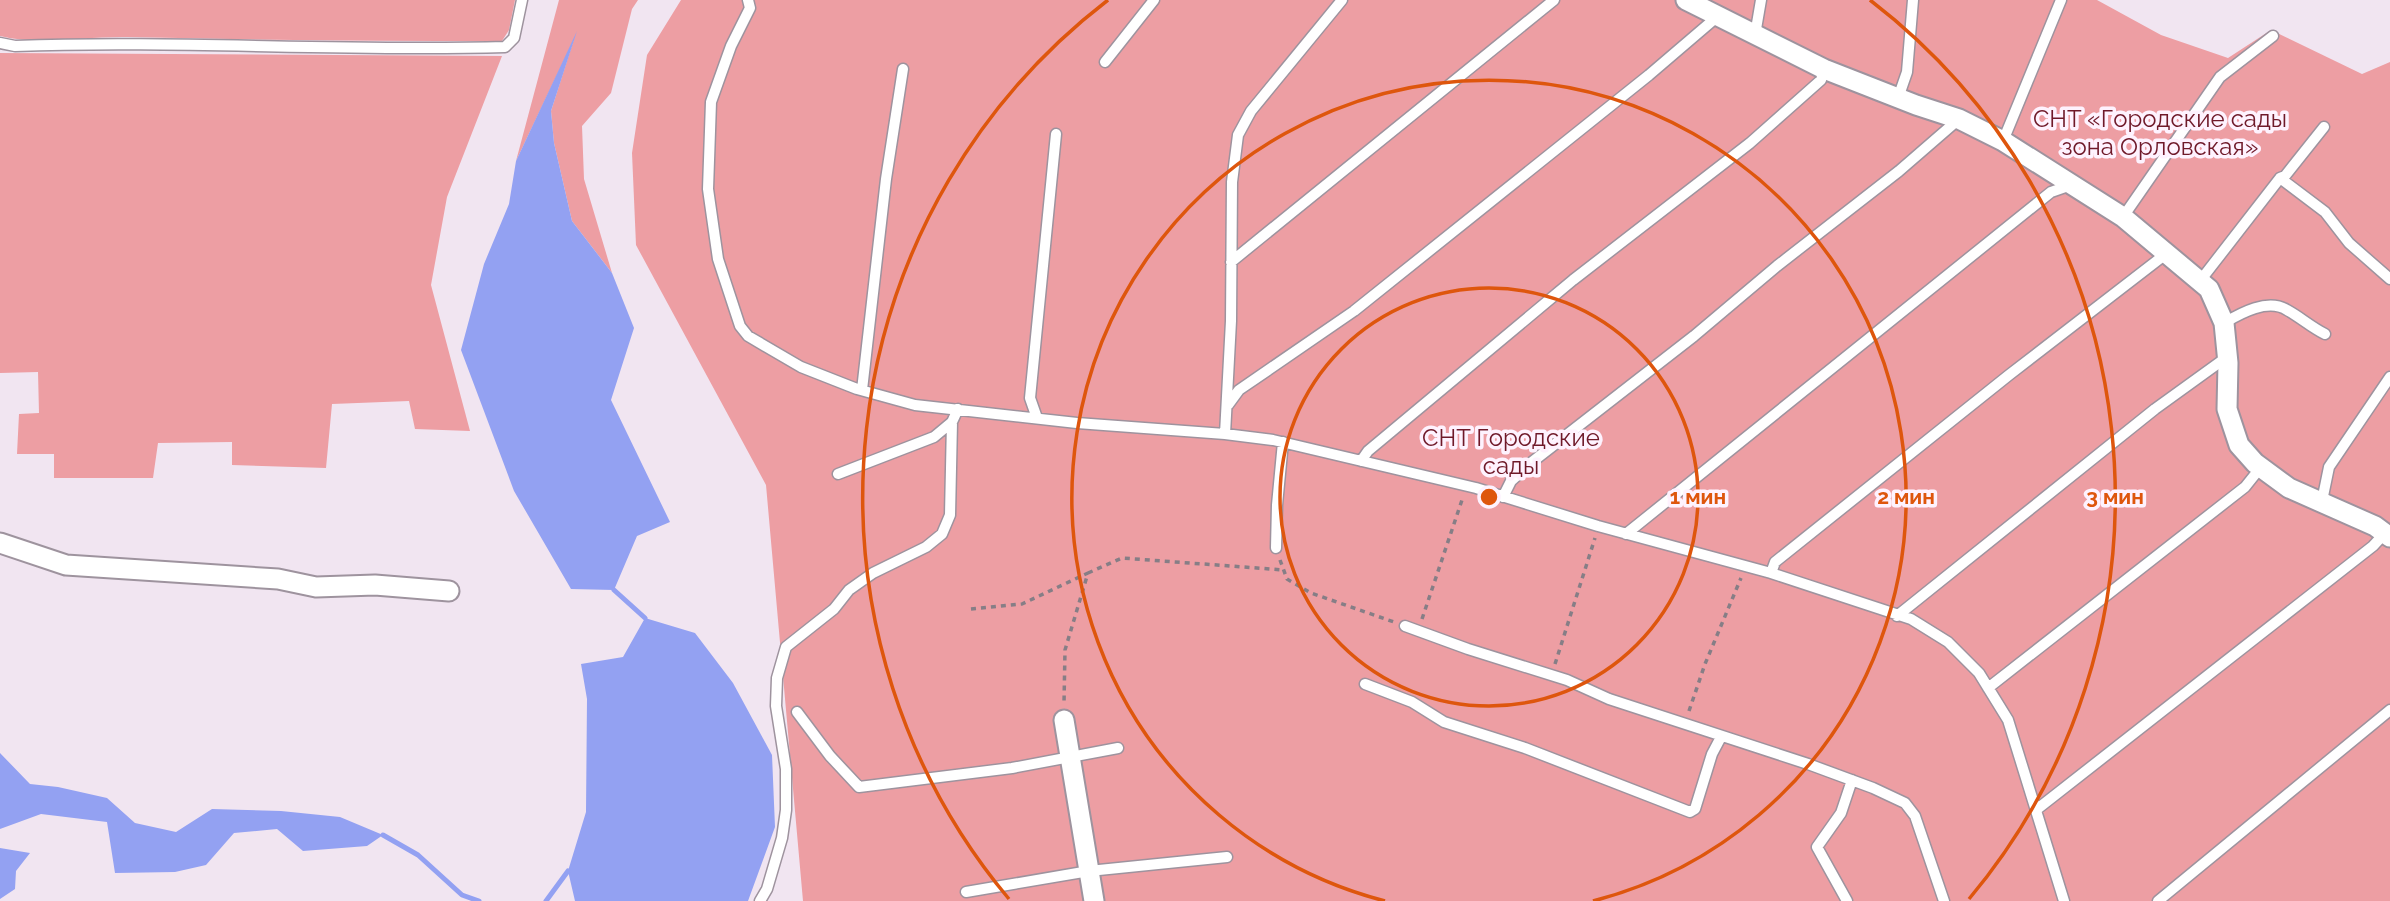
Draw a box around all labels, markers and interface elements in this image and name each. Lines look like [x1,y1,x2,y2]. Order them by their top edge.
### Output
park label: СНТ «Городские сады зона Орловская» [2033,104,2287,161]
park label: СНТ Городские сады [1422,423,1600,480]
text: 1 мин [1670,484,1726,509]
text: 2 мин [1877,484,1935,509]
text: 3 мин [2086,484,2144,509]
centre of rings [1477,485,1501,509]

